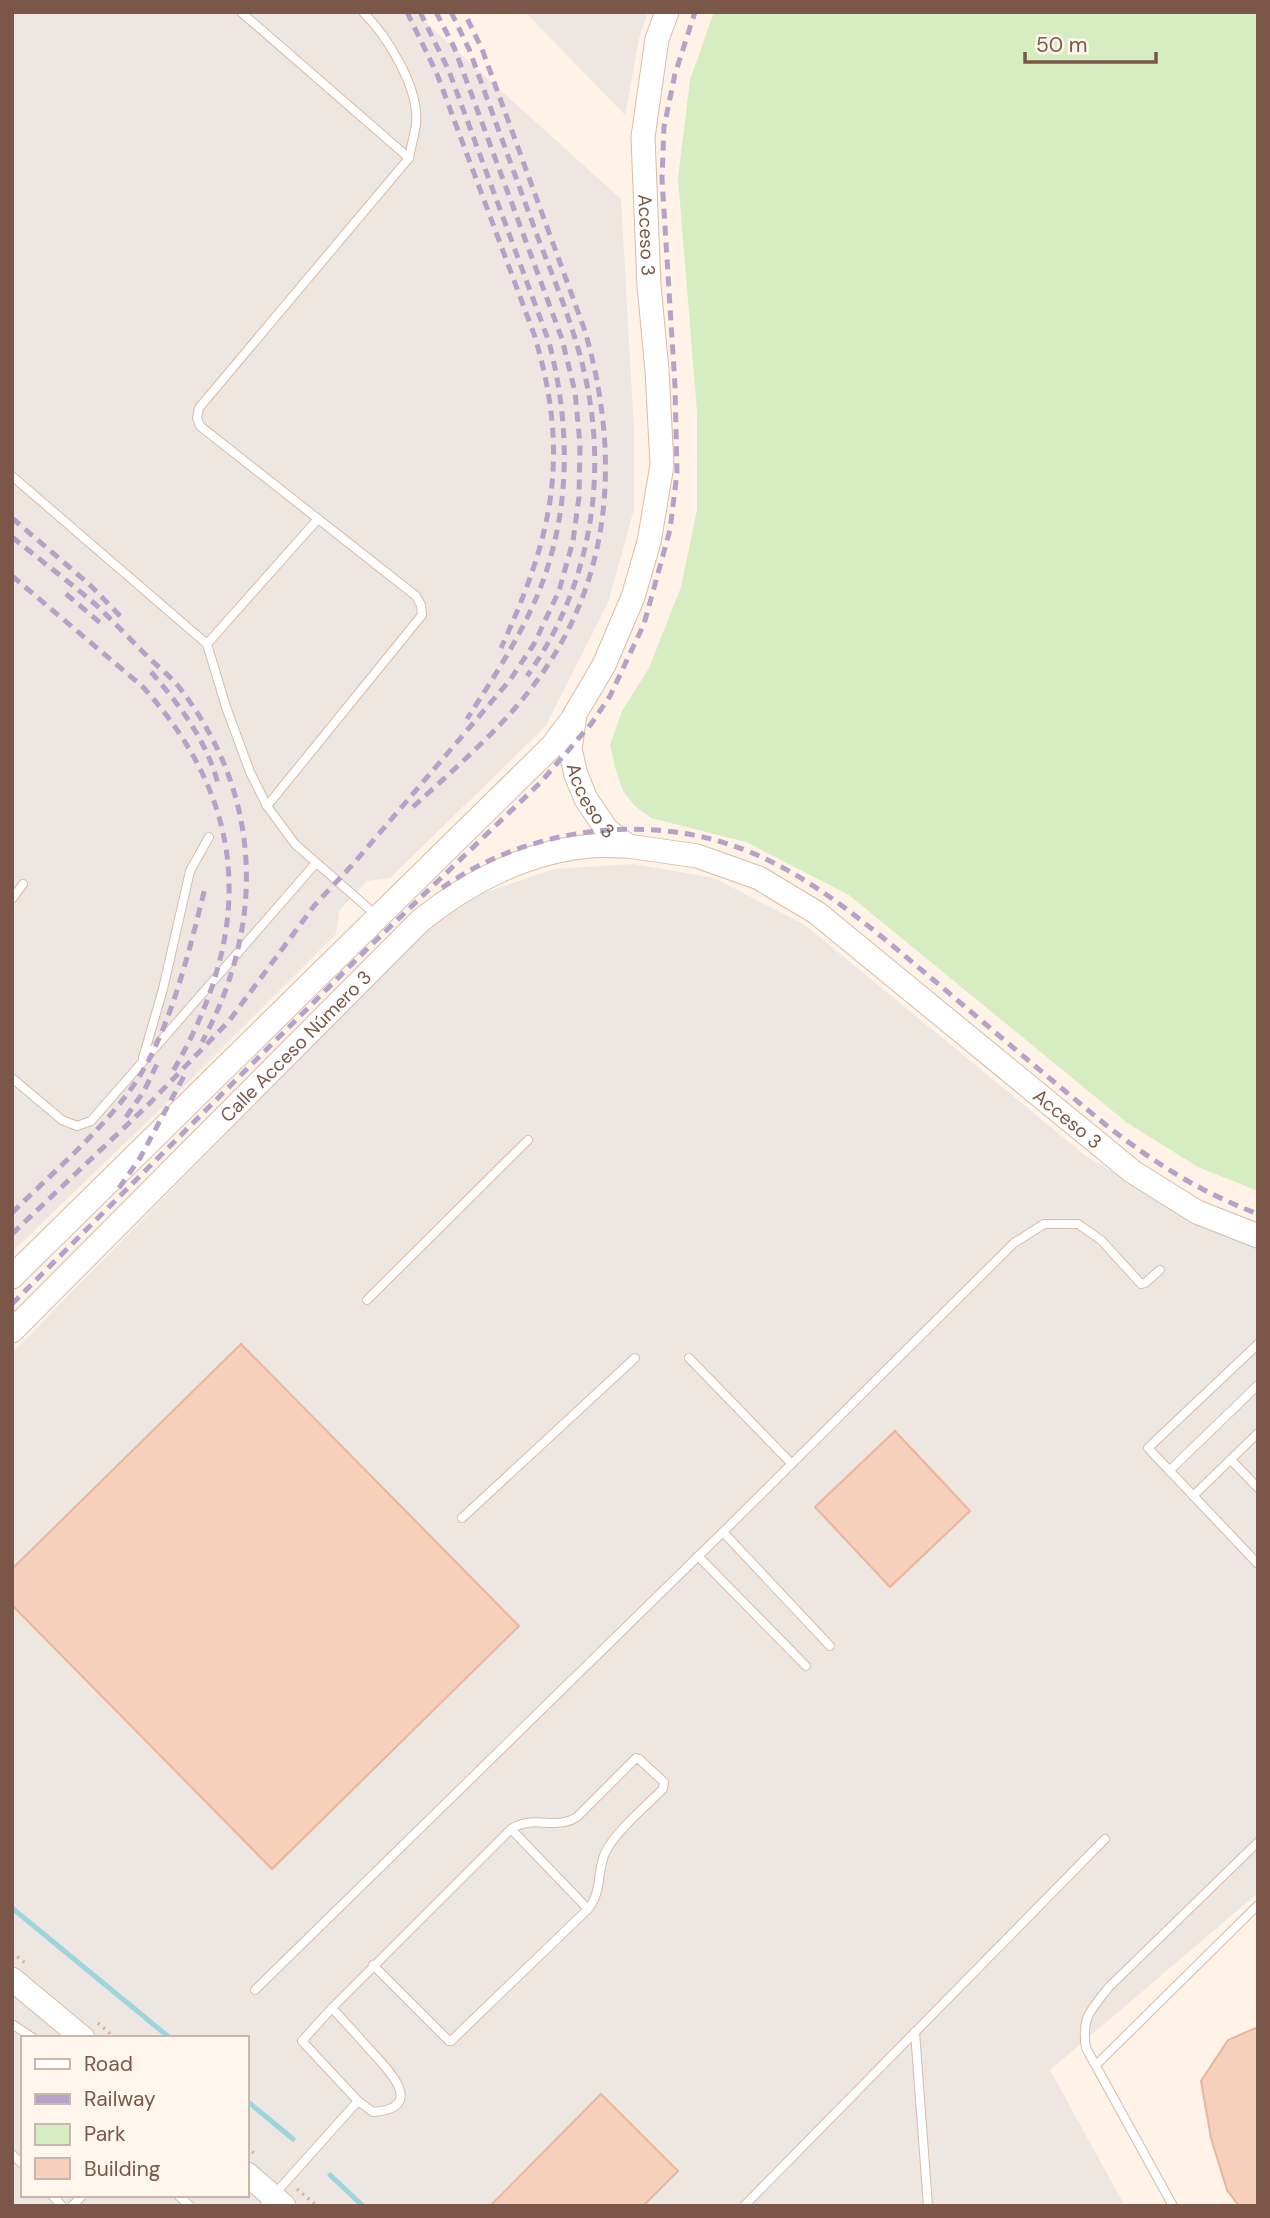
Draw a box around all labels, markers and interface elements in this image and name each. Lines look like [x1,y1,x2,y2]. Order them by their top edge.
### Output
scale bar [1025,21,1156,65]
text: 50 m [1036,31,1087,59]
street label: Acceso 3 [633,194,661,276]
street label: Acceso 3 [561,761,620,844]
street label: Calle Acceso Número 3 [214,965,377,1127]
street label: Acceso 3 [1028,1083,1107,1154]
legend [21,2036,248,2197]
text: Road [84,2050,133,2078]
text: Railway [84,2085,156,2113]
text: Park [84,2120,126,2148]
text: Building [84,2155,161,2183]

